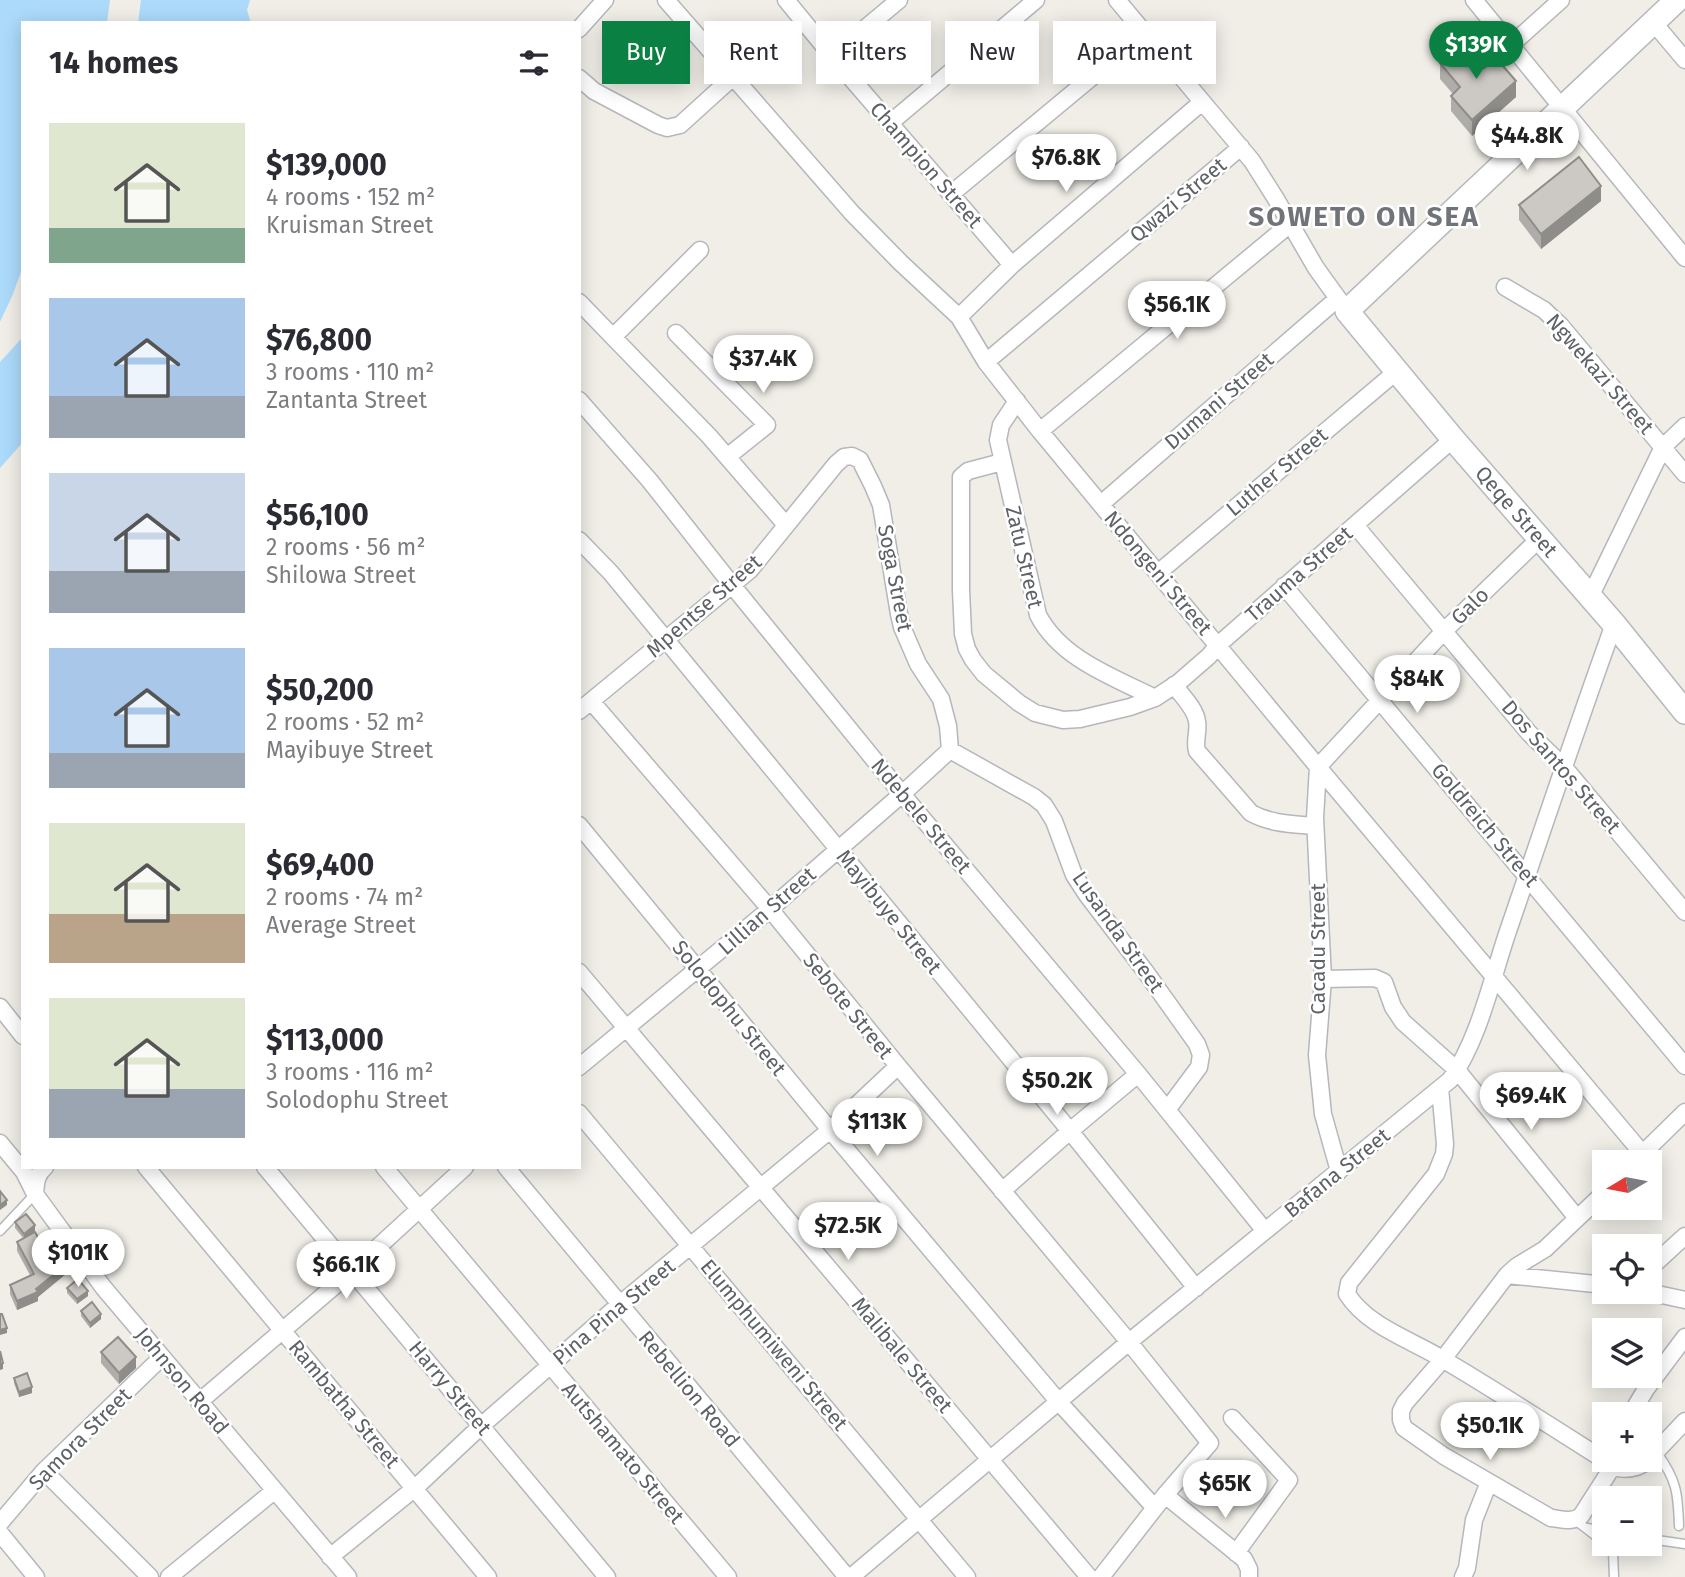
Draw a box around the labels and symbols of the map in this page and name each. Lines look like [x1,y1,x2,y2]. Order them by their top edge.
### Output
pin: $139K [1427,22,1525,81]
street label: Champion Street [864,97,988,234]
pin: $44.8K [1470,113,1584,172]
pin: $76.8K [1009,134,1123,194]
street label: Qwazi Street [1124,152,1232,248]
district label: SOWETO ON SEA [1248,200,1480,233]
pin: $56.1K [1120,282,1234,341]
street label: Ngwekazi Street [1541,308,1660,440]
pin: $37.4K [706,336,820,395]
street label: Dumani Street [1159,346,1279,455]
street label: Luther Street [1221,422,1333,522]
street label: Qeqe Street [1469,461,1563,563]
street label: Zatu Street [1000,503,1049,611]
street label: Ndongeni Street [1098,506,1218,641]
street label: Trauma Street [1240,520,1358,628]
street label: Soga Street [872,522,918,634]
street label: Mpentse Street [641,549,767,663]
street label: Galo [1446,582,1494,630]
pin: $84K [1376,656,1458,715]
street label: Dos Santos Street [1496,695,1626,839]
street label: Ndebele Street [865,753,977,879]
street label: Goldreich Street [1426,758,1545,893]
street label: Mayibuye Street [831,845,947,980]
street label: Lillian Street [713,861,821,960]
street label: Lusanda Street [1067,866,1170,998]
street label: Cacadu Street [1305,883,1331,1015]
street label: Solodophu Street [667,935,792,1081]
street label: Sebote Street [797,948,899,1065]
pin: $50.2K [1000,1058,1114,1117]
pin: $69.4K [1474,1072,1588,1132]
pin: $113K [828,1098,926,1158]
street label: Bafana Street [1279,1122,1395,1224]
north arrow [1592,1150,1662,1220]
pin: $72.5K [791,1202,905,1262]
pin: $101K [29,1230,127,1289]
pin: $66.1K [289,1242,403,1301]
street label: Pina Pina Street [547,1253,681,1371]
street label: Elumphumiweni Street [695,1254,854,1436]
street label: Malibale Street [846,1292,958,1418]
street label: Johnson Road [130,1322,234,1440]
street label: Rebellion Road [633,1325,745,1453]
street label: Rambatha Street [283,1335,405,1474]
street label: Harry Street [403,1336,497,1441]
street label: Autshamato Street [556,1377,690,1529]
street label: Samora Street [23,1382,137,1496]
pin: $50.1K [1433,1402,1547,1462]
pin: $65K [1184,1460,1266,1520]

